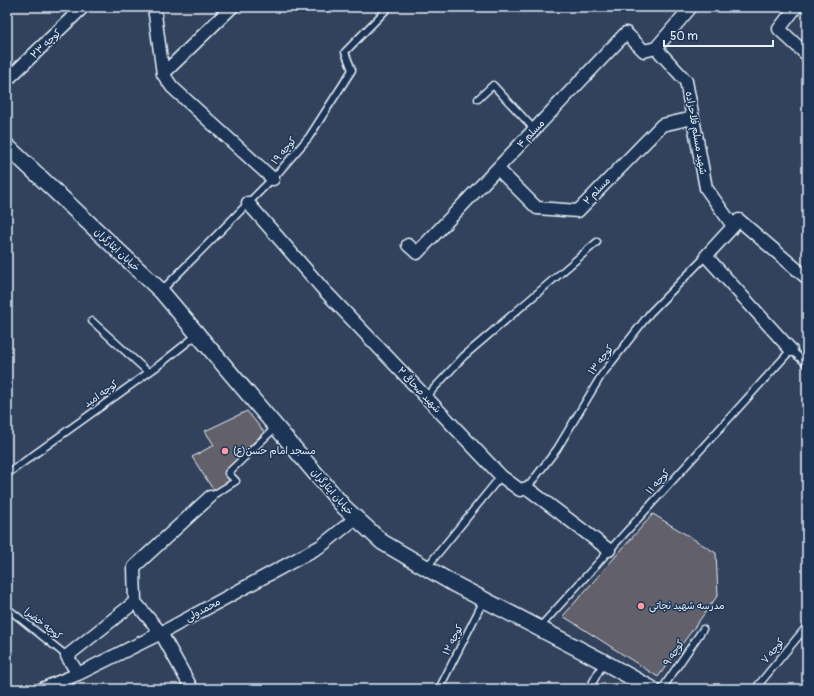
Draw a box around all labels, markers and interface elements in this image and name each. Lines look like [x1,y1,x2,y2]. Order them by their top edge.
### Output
scale bar [664,22,773,48]
street label: کوچه ۲۳ [28,27,64,61]
text: 50 m [670,29,698,44]
street label: شهید مسلم فلاحزاده [682,90,709,176]
street label: مسلم ۴ [515,117,548,151]
street label: کوچه ۱۹ [269,135,299,167]
street label: مسلم ۲ [581,175,614,208]
street label: خیابان ایثارگران [92,226,142,274]
street label: کوچه ۱۳ [586,343,616,377]
street label: شهید صحافی ۲ [395,364,444,416]
street label: کوچه امید [82,378,120,410]
place label: مسجد امام حسن(ع) [233,445,316,458]
marker: مسجد امام حسن(ع) [220,446,230,456]
street label: خیابان ایثارگران [309,466,356,518]
street label: کوچه ۱۱ [644,467,672,497]
street label: محمدولی [183,596,223,625]
place label: مدرسه شهید نجاتی [649,600,725,613]
marker: مدرسه شهید نجاتی [636,601,646,611]
street label: کوچه خضرا [22,605,64,643]
street label: کوچه ۱۲ [440,623,466,657]
street label: کوچه ۷ [759,636,787,666]
street label: کوچه ۹ [661,638,687,668]

